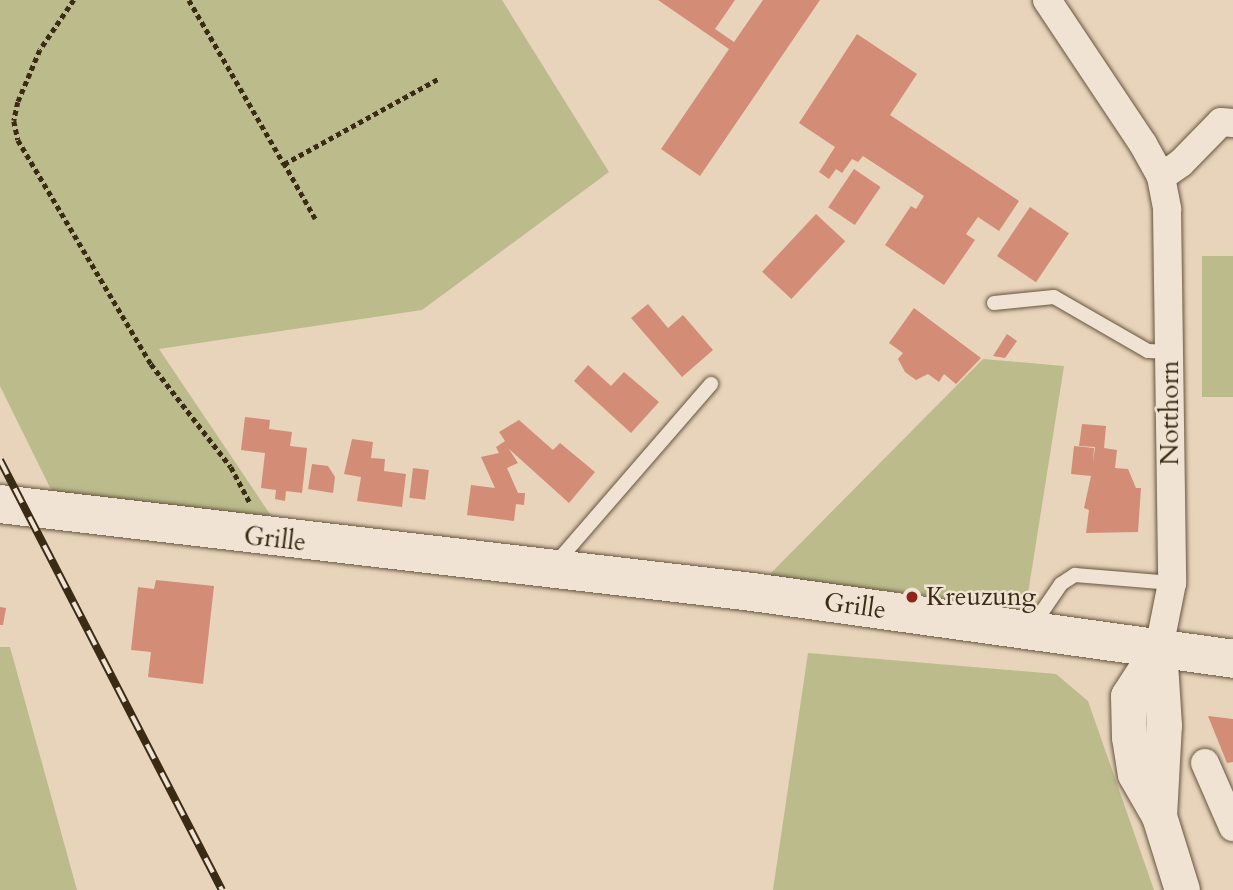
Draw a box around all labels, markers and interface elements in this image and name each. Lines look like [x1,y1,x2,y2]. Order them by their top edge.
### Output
street label: Notthorn [1154,360,1186,466]
street label: Grille [242,520,308,558]
place label: Kreuzung [926,581,1036,613]
street label: Grille [822,586,888,626]
marker: Kreuzung [904,589,920,605]

